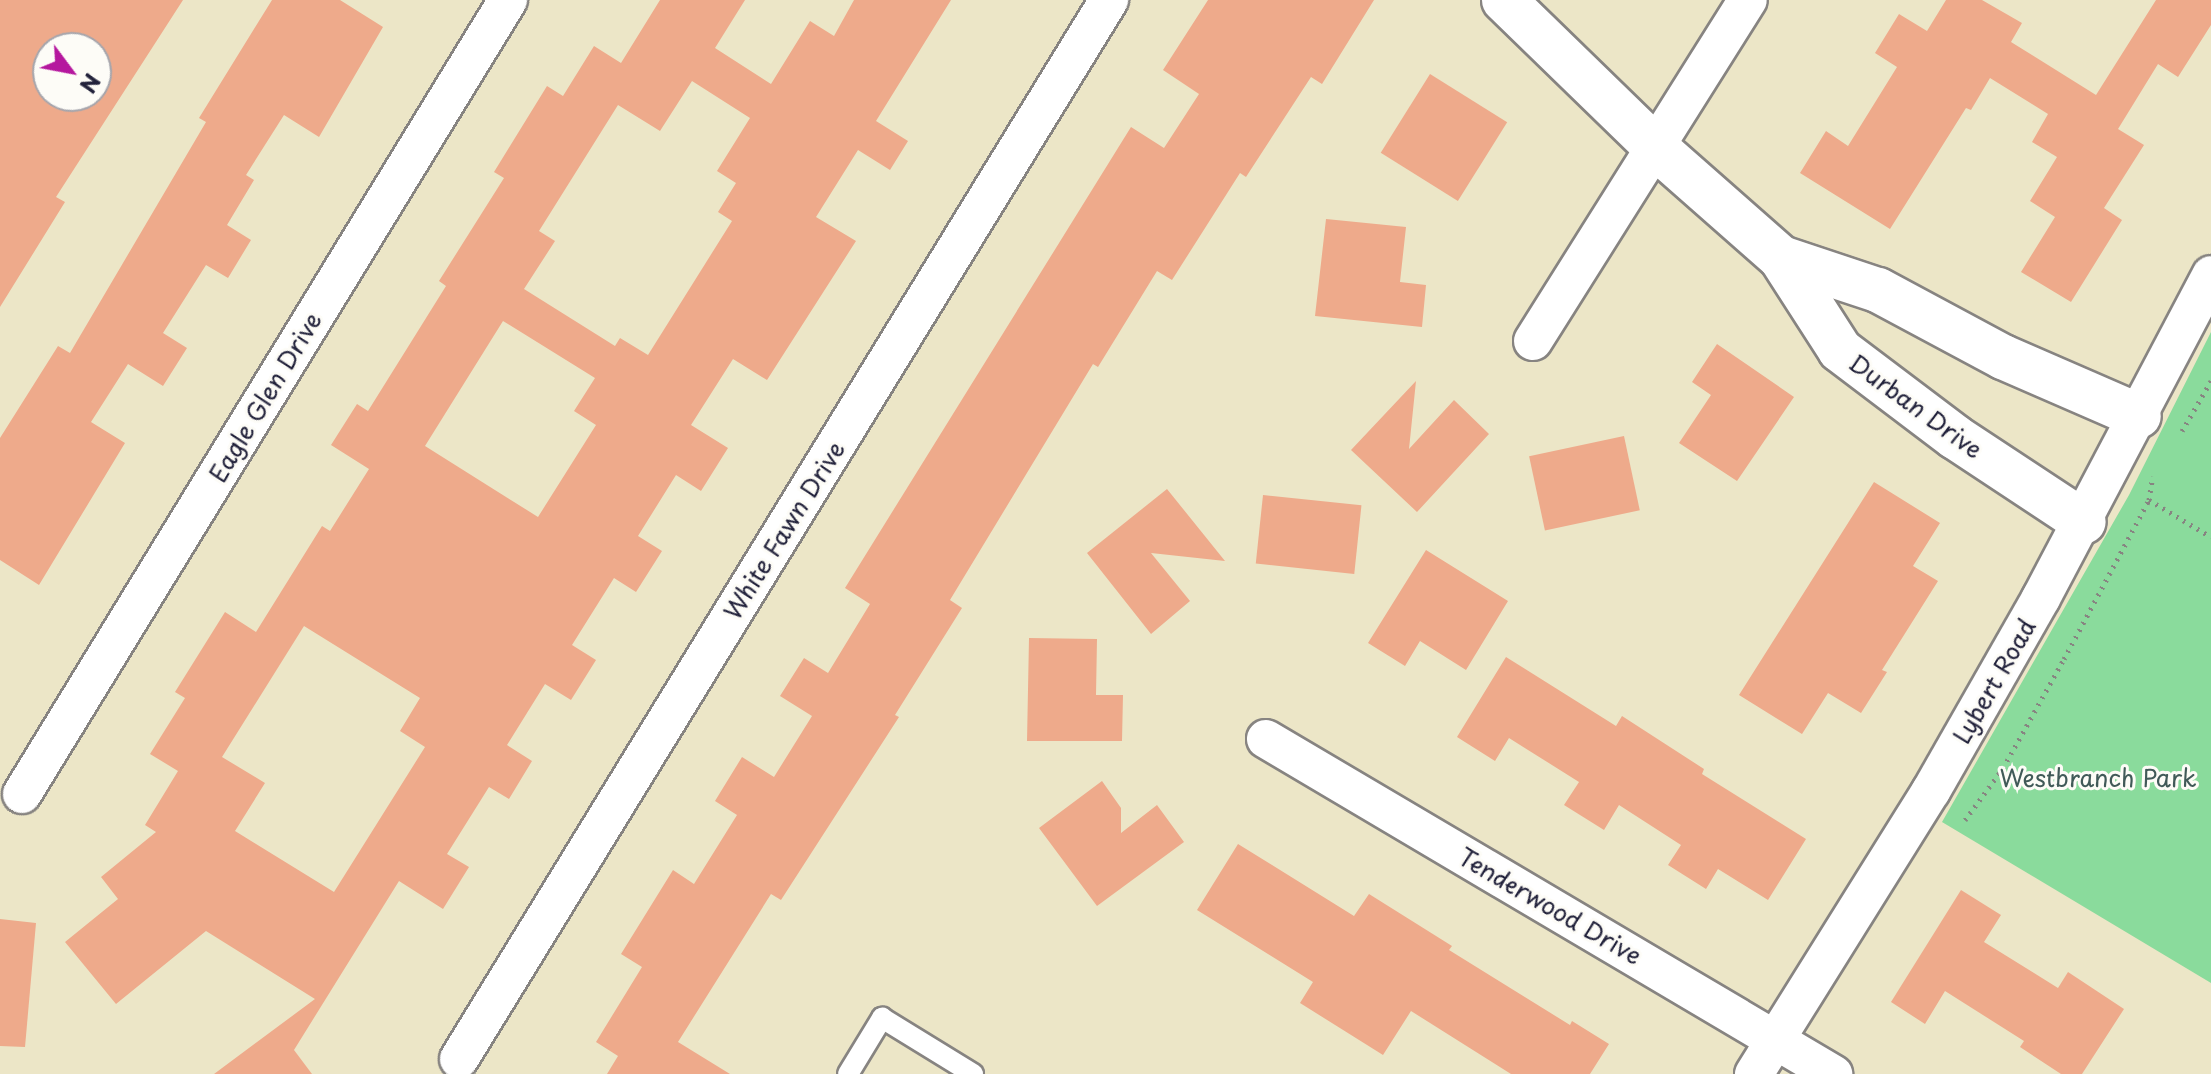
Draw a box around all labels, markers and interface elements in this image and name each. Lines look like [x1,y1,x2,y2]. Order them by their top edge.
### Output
north arrow [32,32,112,112]
text: N [72,68,110,100]
street label: Eagle Glen Drive [202,306,328,488]
street label: Durban Drive [1844,348,1988,464]
street label: White Fawn Drive [718,436,850,624]
street label: Lybert Road [1947,614,2041,748]
park label: Westbranch Park [1999,764,2197,792]
street label: Tenderwood Drive [1453,842,1647,970]

